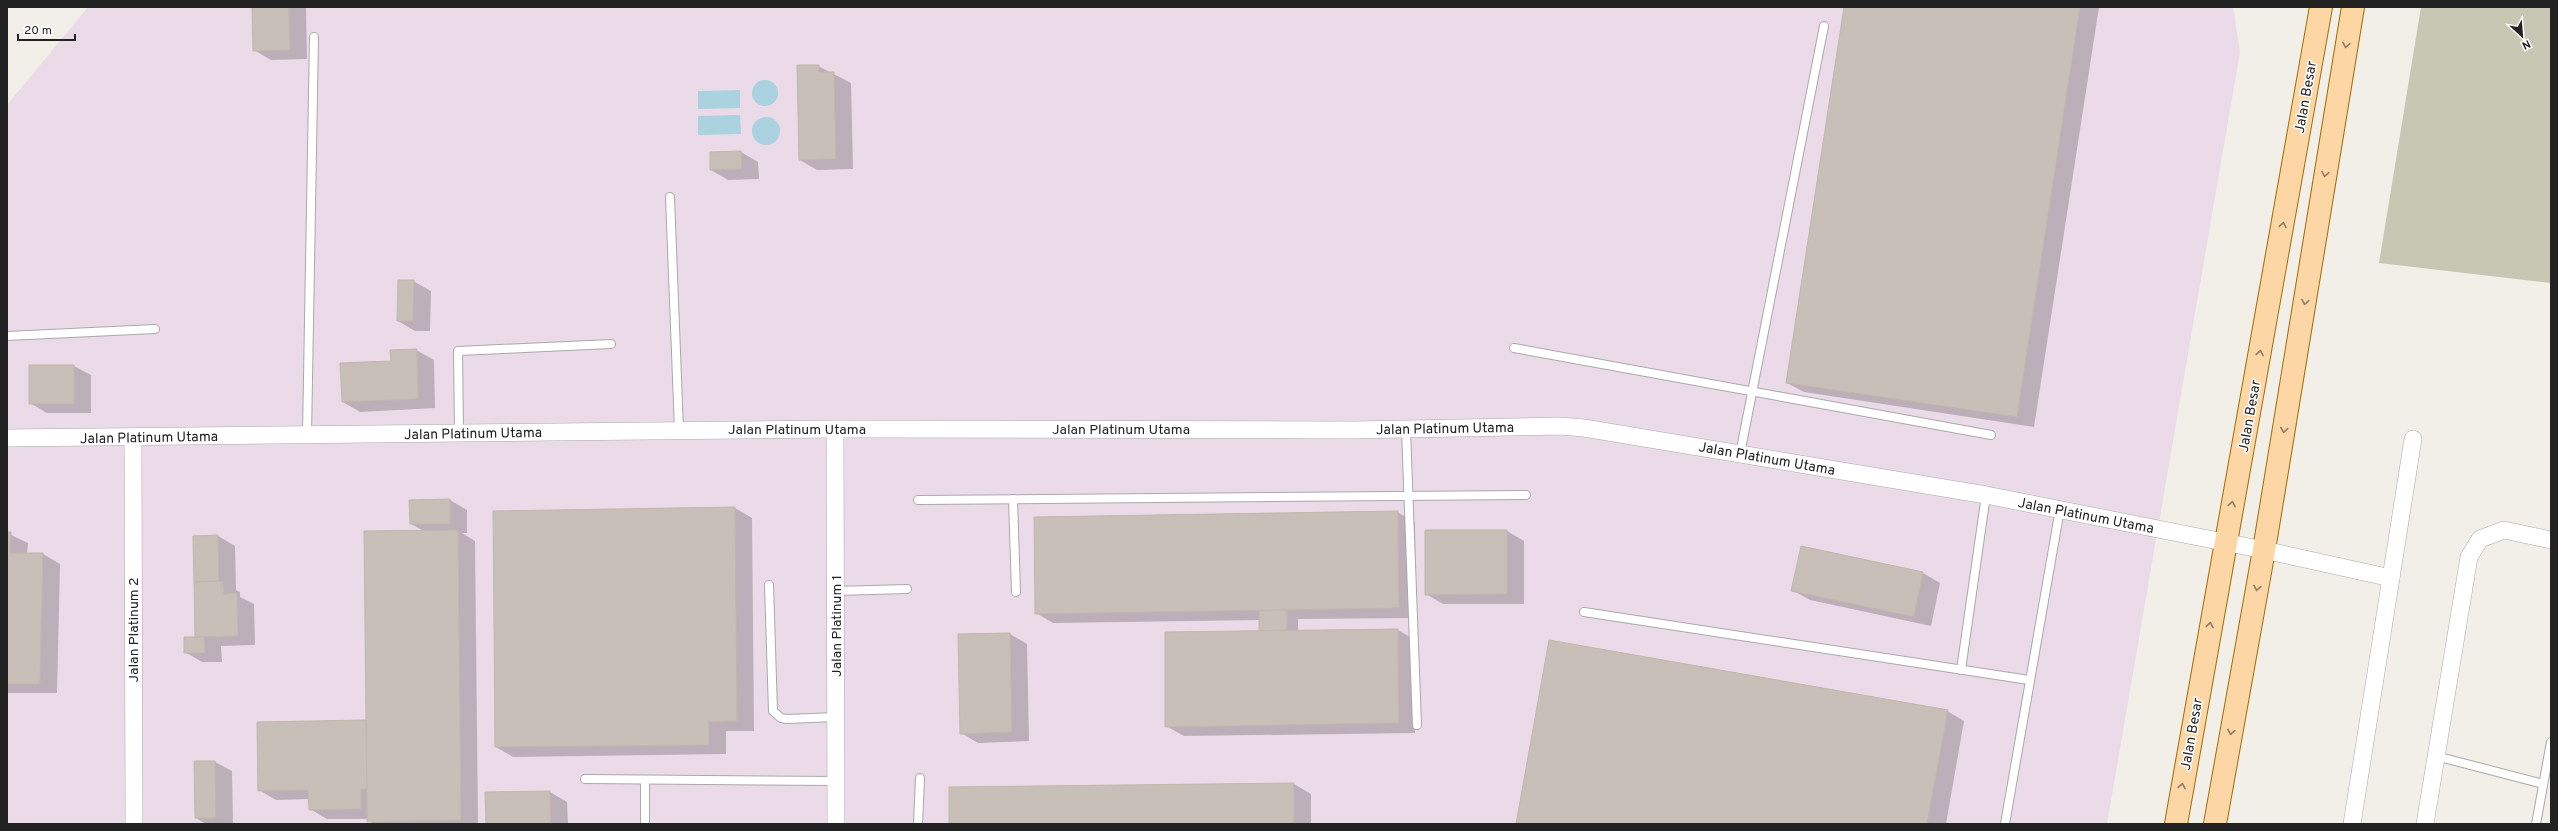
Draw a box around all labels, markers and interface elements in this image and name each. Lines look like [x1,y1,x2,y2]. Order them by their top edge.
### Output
scale bar [18,16,75,42]
north arrow [2502,16,2542,56]
text: 20 m [24,23,52,39]
text: N [2519,36,2533,52]
one-way arrow [2343,42,2351,49]
street label: Jalan Besar [2292,59,2321,135]
one-way arrow [2322,171,2330,177]
one-way arrow [2278,222,2286,228]
one-way arrow [2301,299,2309,305]
one-way arrow [2255,350,2264,356]
street label: Jalan Besar [2236,378,2265,454]
street label: Jalan Platinum Utama [1376,420,1514,439]
street label: Jalan Platinum Utama [728,422,866,439]
street label: Jalan Platinum Utama [1052,422,1190,439]
street label: Jalan Platinum Utama [404,425,542,444]
one-way arrow [2280,427,2288,433]
street label: Jalan Platinum Utama [80,429,218,448]
street label: Jalan Platinum Utama [1697,439,1836,480]
street label: Jalan Platinum Utama [2016,495,2155,538]
one-way arrow [2228,501,2236,507]
street label: Jalan Platinum 1 [829,575,846,677]
street label: Jalan Platinum 2 [126,577,143,683]
one-way arrow [2253,585,2262,591]
one-way arrow [2206,622,2214,628]
street label: Jalan Besar [2178,696,2207,772]
one-way arrow [2227,729,2235,735]
one-way arrow [2177,782,2186,789]

